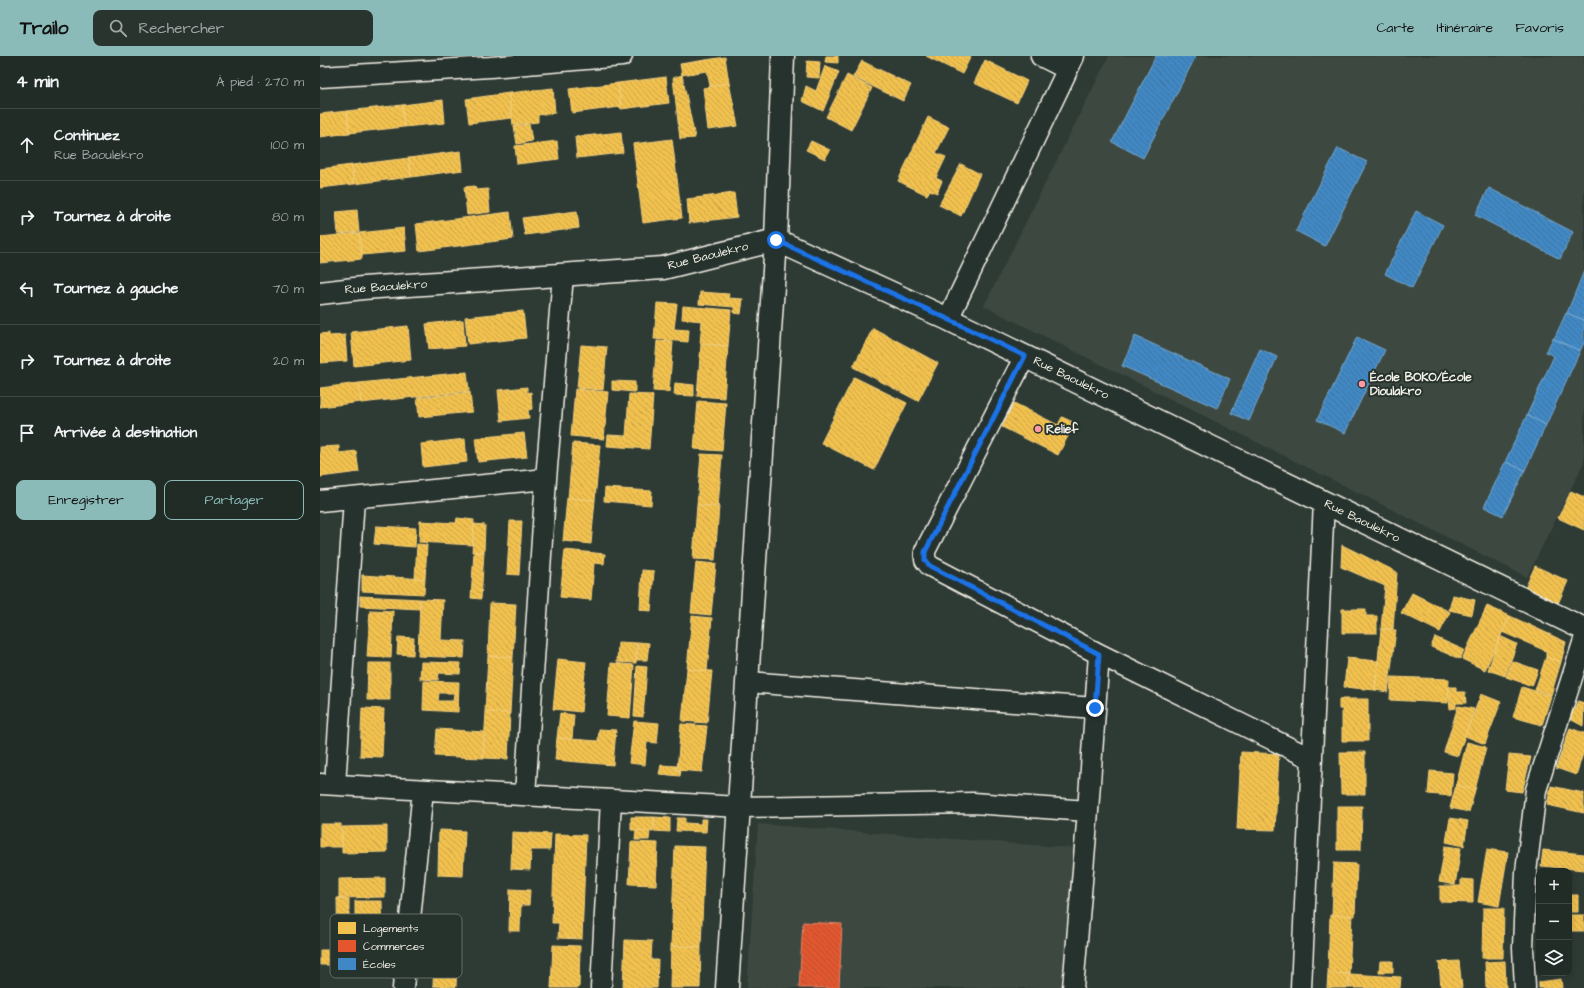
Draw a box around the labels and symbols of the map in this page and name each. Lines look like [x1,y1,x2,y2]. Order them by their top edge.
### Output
route start [767,231,785,249]
street label: Rue Baoulekro [666,238,750,274]
street label: Rue Baoulekro [344,276,428,298]
street label: Rue Baoulekro [1030,352,1112,404]
place label: École BOKO/École Dioulakro [1370,369,1472,400]
marker: École BOKO/École Dioulakro [1357,379,1367,389]
place label: Relief [1046,421,1079,438]
marker: Relief [1033,424,1043,434]
street label: Rue Baoulekro [1321,495,1403,547]
route end [1086,699,1104,717]
legend [330,914,462,978]
text: Logements [363,921,419,937]
text: Commerces [363,939,425,954]
text: Écoles [363,957,396,972]

